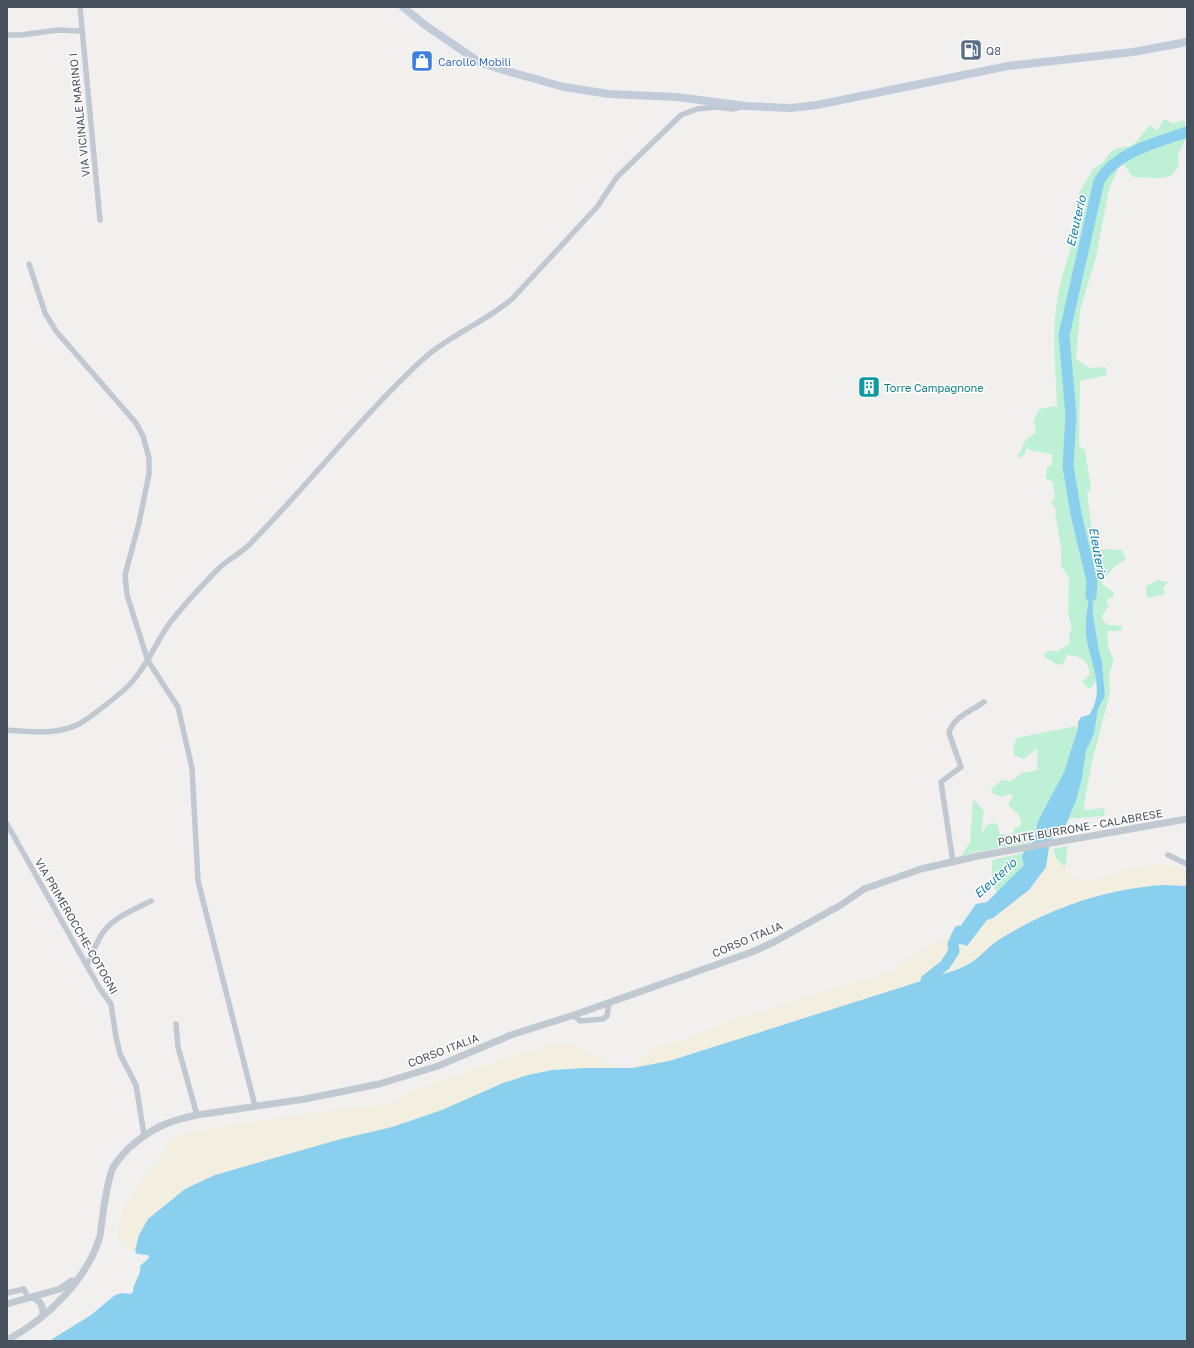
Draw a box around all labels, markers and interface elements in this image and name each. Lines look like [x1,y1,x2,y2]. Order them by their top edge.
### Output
fuel station icon: Q8 [958,37,984,63]
place label: Q8 [986,44,1001,57]
shop icon: Carollo Mobili [409,48,435,74]
street label: VIA VICINALE MARINO I [66,52,92,178]
place label: Carollo Mobili [438,55,511,68]
water label: Eleuterio [1063,193,1089,248]
building icon: Torre Campagnone [856,374,882,400]
place label: Torre Campagnone [884,381,984,394]
water label: Eleuterio [1086,526,1110,581]
street label: PONTE BURRONE - CALABRESE [997,806,1164,848]
water label: Eleuterio [971,854,1020,901]
street label: VIA PRIMEROCCHE-COTOGNI [33,856,121,996]
street label: CORSO ITALIA [710,918,785,960]
street label: CORSO ITALIA [406,1030,481,1069]

